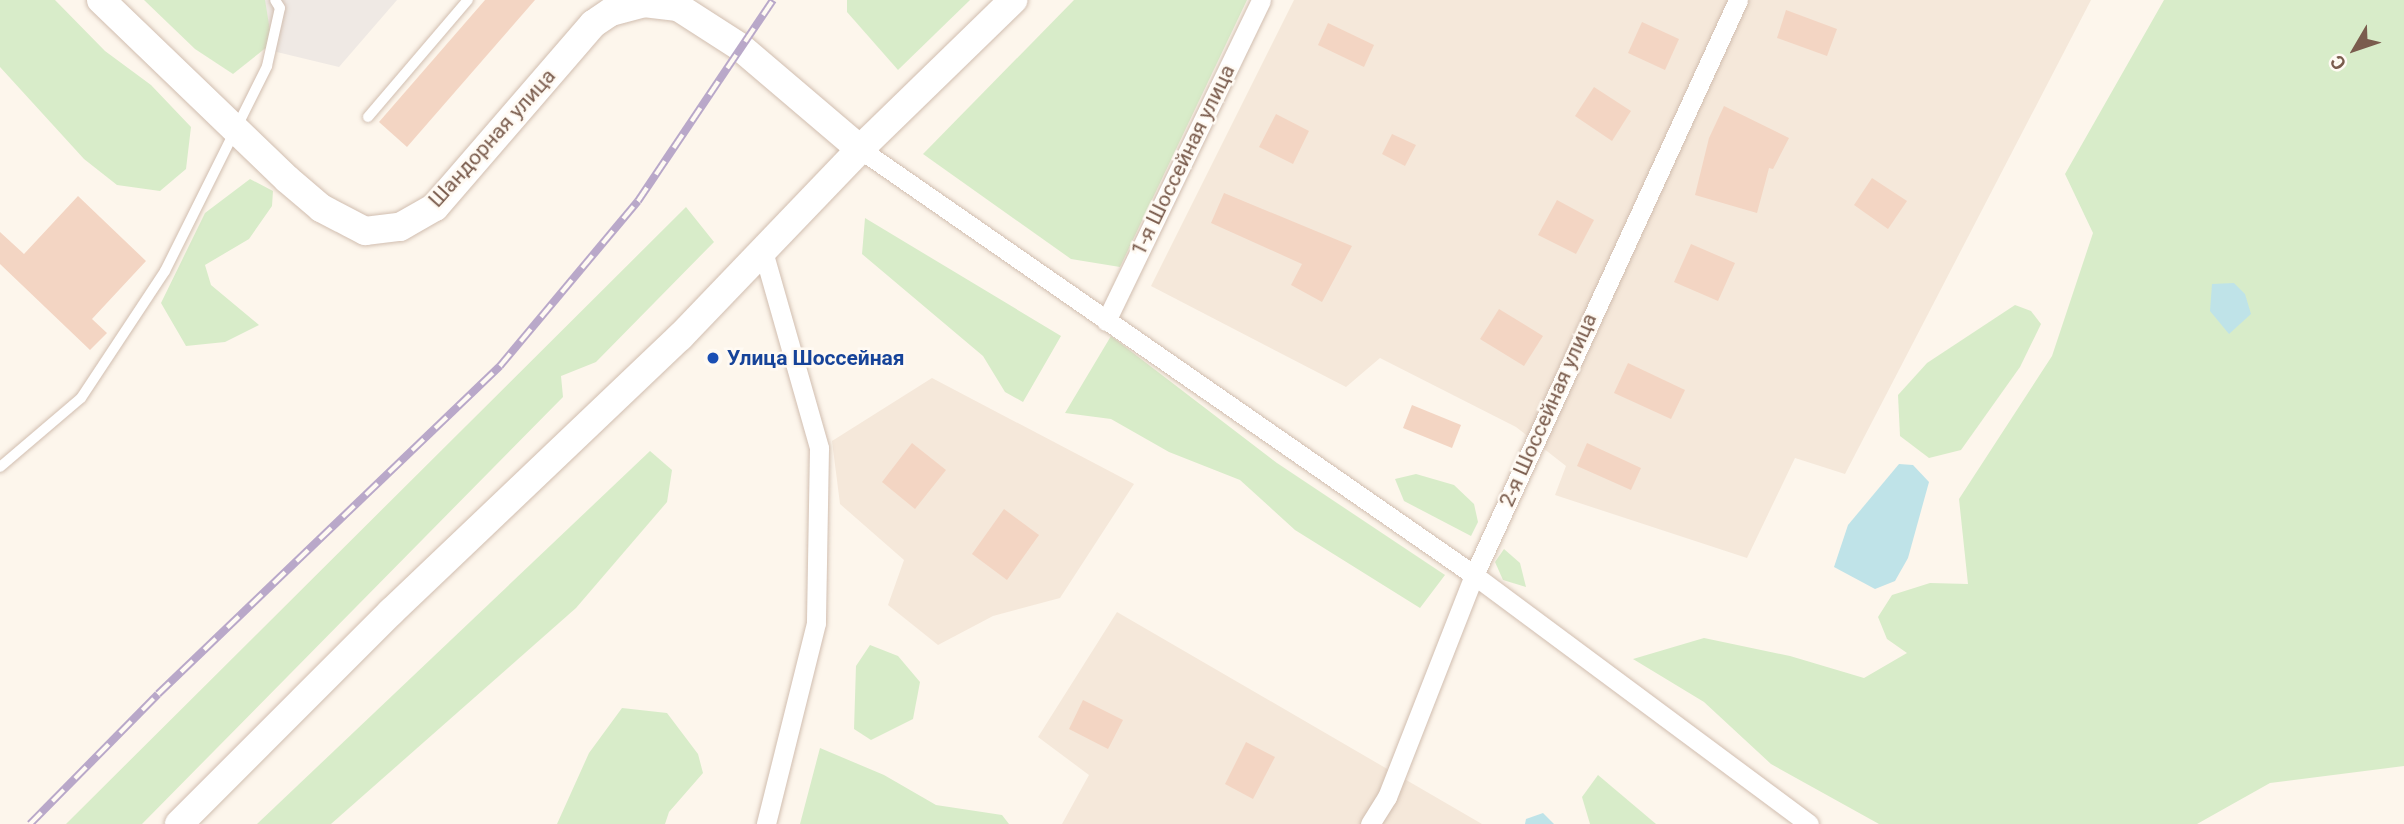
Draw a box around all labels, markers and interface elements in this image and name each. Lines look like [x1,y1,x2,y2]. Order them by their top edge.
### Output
north arrow [2320,14,2390,84]
text: С [2325,50,2351,75]
street label: 1-я Шоссейная улица [1126,60,1240,260]
street label: Шандорная улица [423,64,561,212]
street label: 2-я Шоссейная улица [1494,309,1602,511]
place label: Улица Шоссейная [727,345,905,371]
marker: Улица Шоссейная [705,350,721,366]

